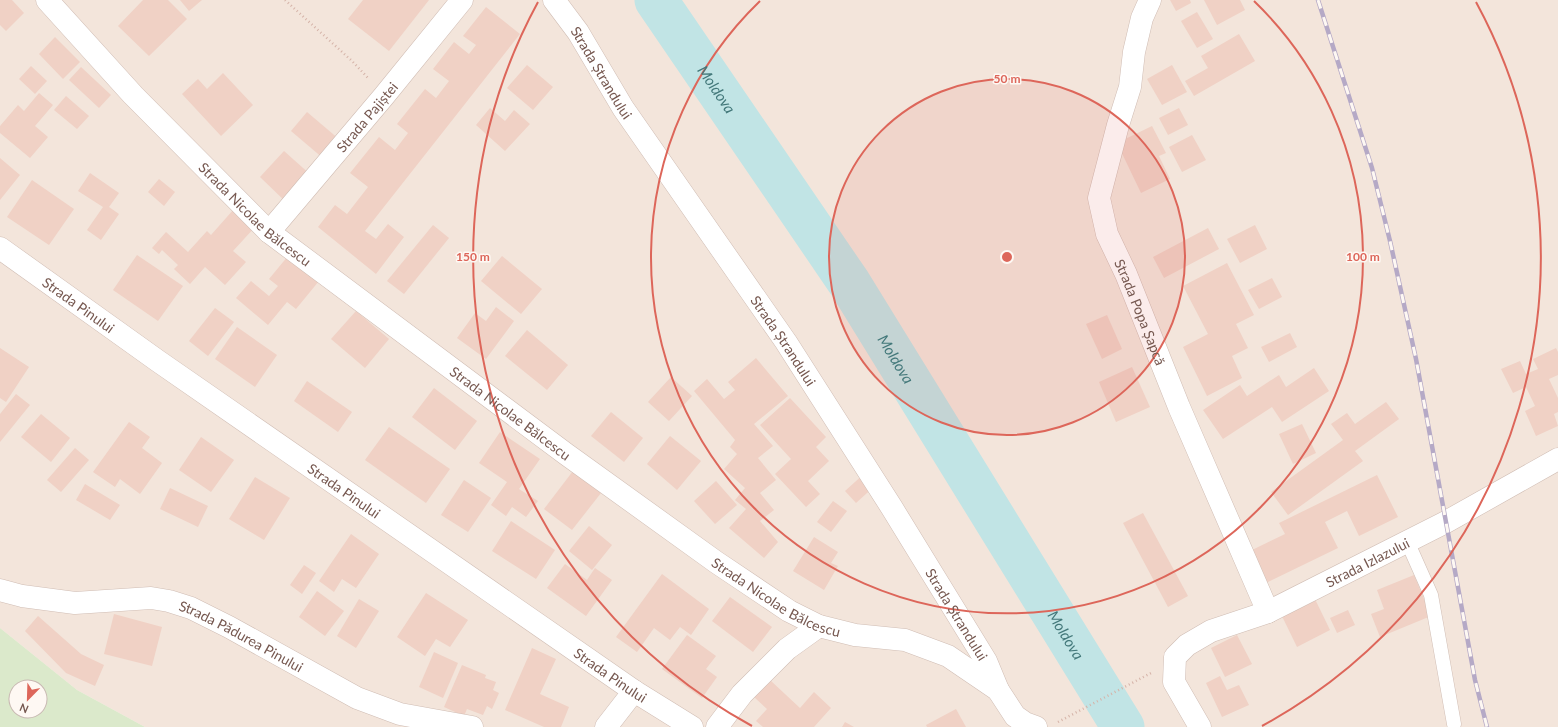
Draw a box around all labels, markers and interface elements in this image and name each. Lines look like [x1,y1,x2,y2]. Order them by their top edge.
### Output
street label: Strada Ștrandului [568,23,636,122]
water label: Moldova [694,62,740,117]
text: 50 m [994,71,1020,86]
street label: Strada Pajiștei [332,78,401,155]
street label: Strada Nicolae Bălcescu [196,158,315,269]
text: 150 m [456,249,490,264]
text: 100 m [1346,249,1380,264]
centre of rings [1000,250,1014,264]
street label: Strada Popa Șapcă [1112,256,1170,368]
street label: Strada Pinului [40,273,118,336]
street label: Strada Ștrandului [748,292,820,389]
water label: Moldova [874,331,918,387]
street label: Strada Nicolae Bălcescu [447,362,574,463]
street label: Strada Pinului [305,459,384,521]
street label: Strada Izlazului [1322,534,1412,590]
street label: Strada Nicolae Bălcescu [709,553,842,640]
street label: Strada Ștrandului [922,565,992,663]
street label: Strada Pădurea Pinului [177,596,306,675]
water label: Moldova [1044,607,1088,663]
street label: Strada Pinului [571,644,650,706]
north arrow [8,679,48,719]
text: N [17,701,30,716]

